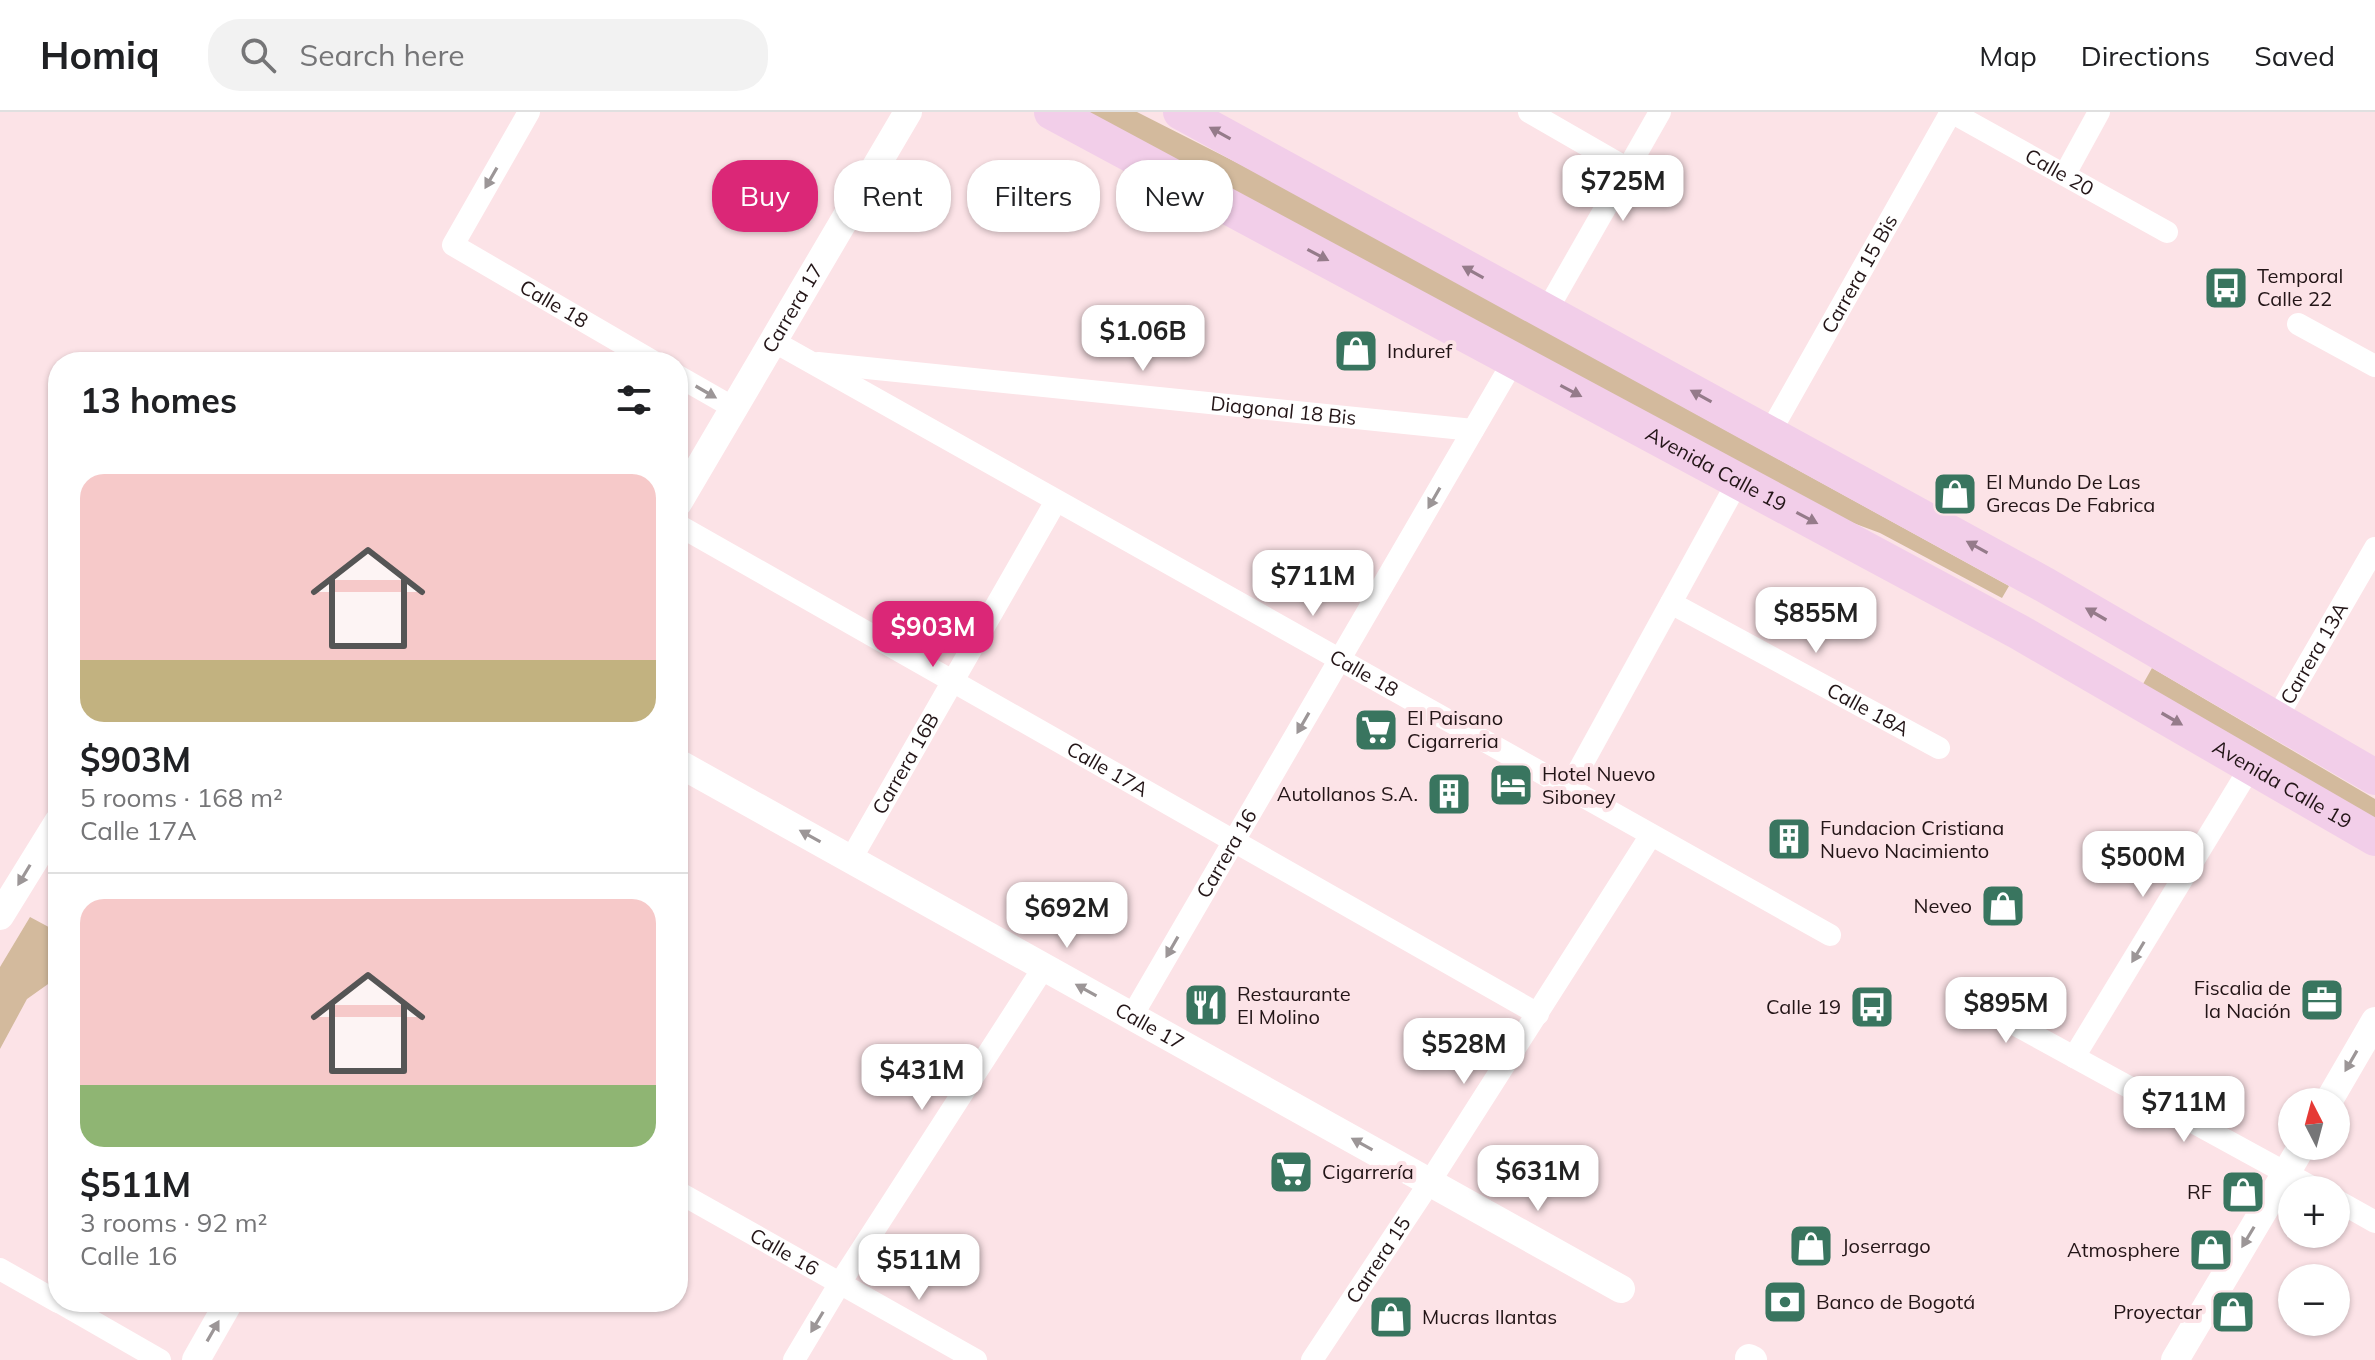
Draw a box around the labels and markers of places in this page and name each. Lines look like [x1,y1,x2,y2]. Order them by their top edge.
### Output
pin: $725M [1567,155,1679,223]
place label: Temporal Calle 22 [2257,263,2343,311]
bus stop icon: Temporal Calle 22 [2202,264,2250,312]
pin: $1.06B [1078,305,1208,373]
shop icon: Induref [1332,327,1380,375]
place label: Induref [1387,338,1452,363]
place label: El Mundo De Las Grecas De Fabrica [1986,469,2155,517]
shop icon: El Mundo De Las Grecas De Fabrica [1931,470,1979,518]
pin: $711M [1257,550,1369,618]
pin: $855M [1760,587,1872,655]
pin: $903M [877,601,989,669]
place label: El Paisano Cigarreria [1407,705,1503,753]
supermarket icon: El Paisano Cigarreria [1352,706,1400,754]
hotel icon: Hotel Nuevo Siboney [1487,761,1535,809]
place label: Hotel Nuevo Siboney [1542,761,1656,809]
building icon: Autollanos S.A. [1425,770,1473,818]
place label: Autollanos S.A. [1277,781,1418,806]
building icon: Fundacion Cristiana Nuevo Nacimiento [1765,815,1813,863]
place label: Fundacion Cristiana Nuevo Nacimiento [1820,815,2004,863]
pin: $500M [2087,831,2199,899]
pin: $692M [1011,882,1123,950]
shop icon: Neveo [1979,882,2027,930]
place label: Neveo [1914,893,1972,918]
place label: Fiscalia de la Nación [2194,975,2291,1023]
office icon: Fiscalia de la Nación [2298,976,2346,1024]
pin: $895M [1950,977,2062,1045]
restaurant icon: Restaurante El Molino [1182,981,1230,1029]
place label: Restaurante El Molino [1237,981,1351,1029]
bus stop icon: Calle 19 [1848,983,1896,1031]
place label: Calle 19 [1766,994,1841,1019]
pin: $528M [1408,1018,1520,1086]
pin: $431M [866,1044,978,1112]
pin: $711M [2128,1076,2240,1144]
pin: $631M [1482,1145,1594,1213]
supermarket icon: Cigarrería [1267,1148,1315,1196]
place label: Cigarrería [1322,1159,1414,1184]
shop icon: RF [2219,1168,2267,1216]
place label: RF [2187,1179,2212,1204]
shop icon: Joserrago [1787,1222,1835,1270]
shop icon: Atmosphere [2187,1226,2235,1274]
place label: Joserrago [1842,1233,1931,1258]
pin: $511M [863,1234,975,1302]
place label: Atmosphere [2067,1237,2180,1262]
bank icon: Banco de Bogotá [1761,1278,1809,1326]
shop icon: Proyectar [2209,1288,2257,1336]
place label: Banco de Bogotá [1816,1289,1975,1314]
shop icon: Mucras llantas [1367,1293,1415,1341]
place label: Proyectar [2113,1299,2203,1324]
place label: Mucras llantas [1422,1304,1557,1329]

